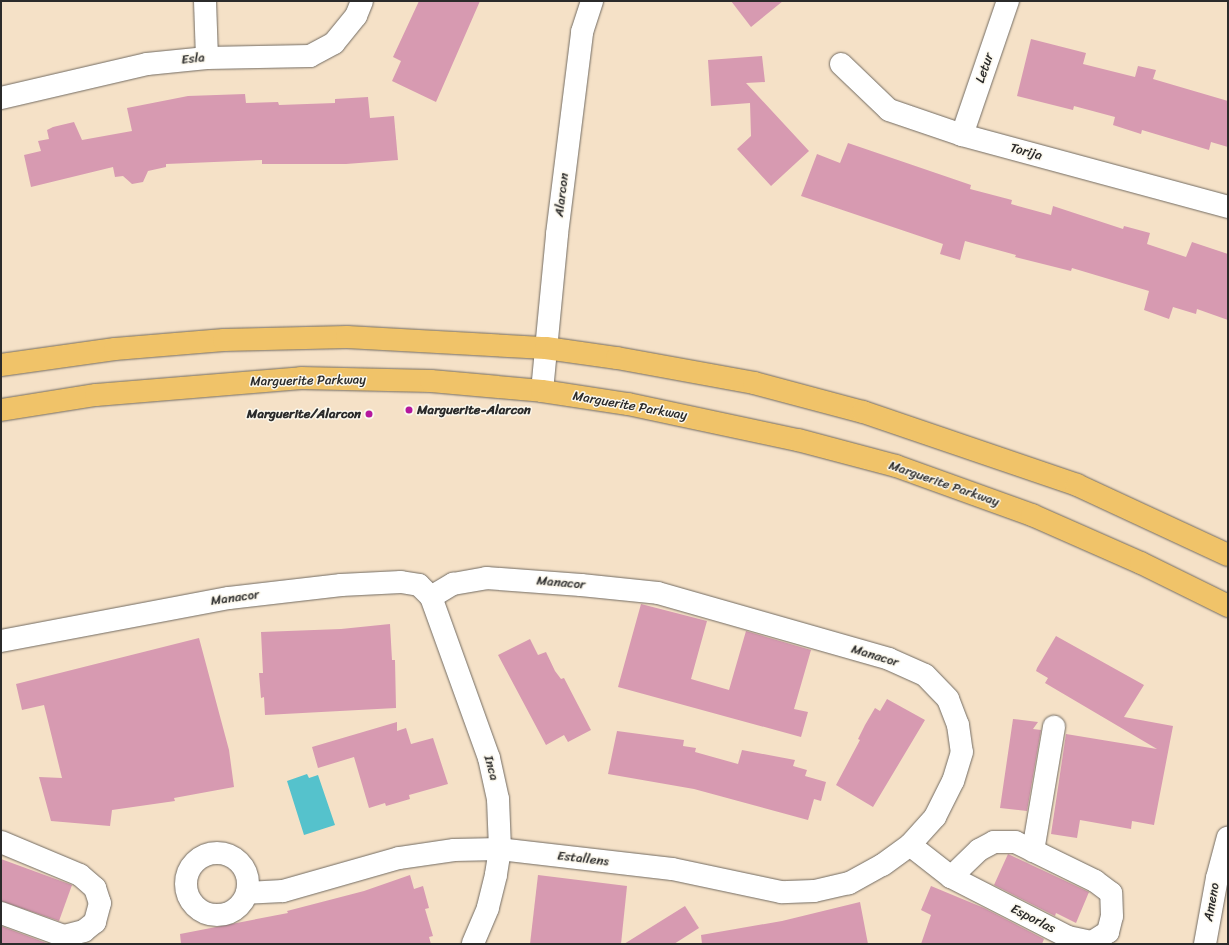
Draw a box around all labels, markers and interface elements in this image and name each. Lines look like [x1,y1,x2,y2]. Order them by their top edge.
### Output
street label: Esla [181,50,205,68]
street label: Letur [973,51,997,85]
street label: Torija [1008,140,1044,164]
street label: Alarcon [552,172,572,218]
street label: Marguerite Parkway [250,372,366,390]
street label: Marguerite Parkway [572,388,688,424]
place label: Marguerite-Alarcon [417,402,531,418]
marker: Marguerite-Alarcon [404,405,414,415]
place label: Marguerite/Alarcon [247,406,361,422]
marker: Marguerite/Alarcon [364,409,374,419]
street label: Marguerite Parkway [887,458,1001,510]
street label: Manacor [536,573,586,593]
street label: Manacor [210,587,260,609]
street label: Manacor [849,641,901,671]
street label: Inca [480,754,502,782]
street label: Estallens [556,848,610,870]
street label: Ameno [1201,882,1223,922]
street label: Esporlas [1008,901,1058,937]

